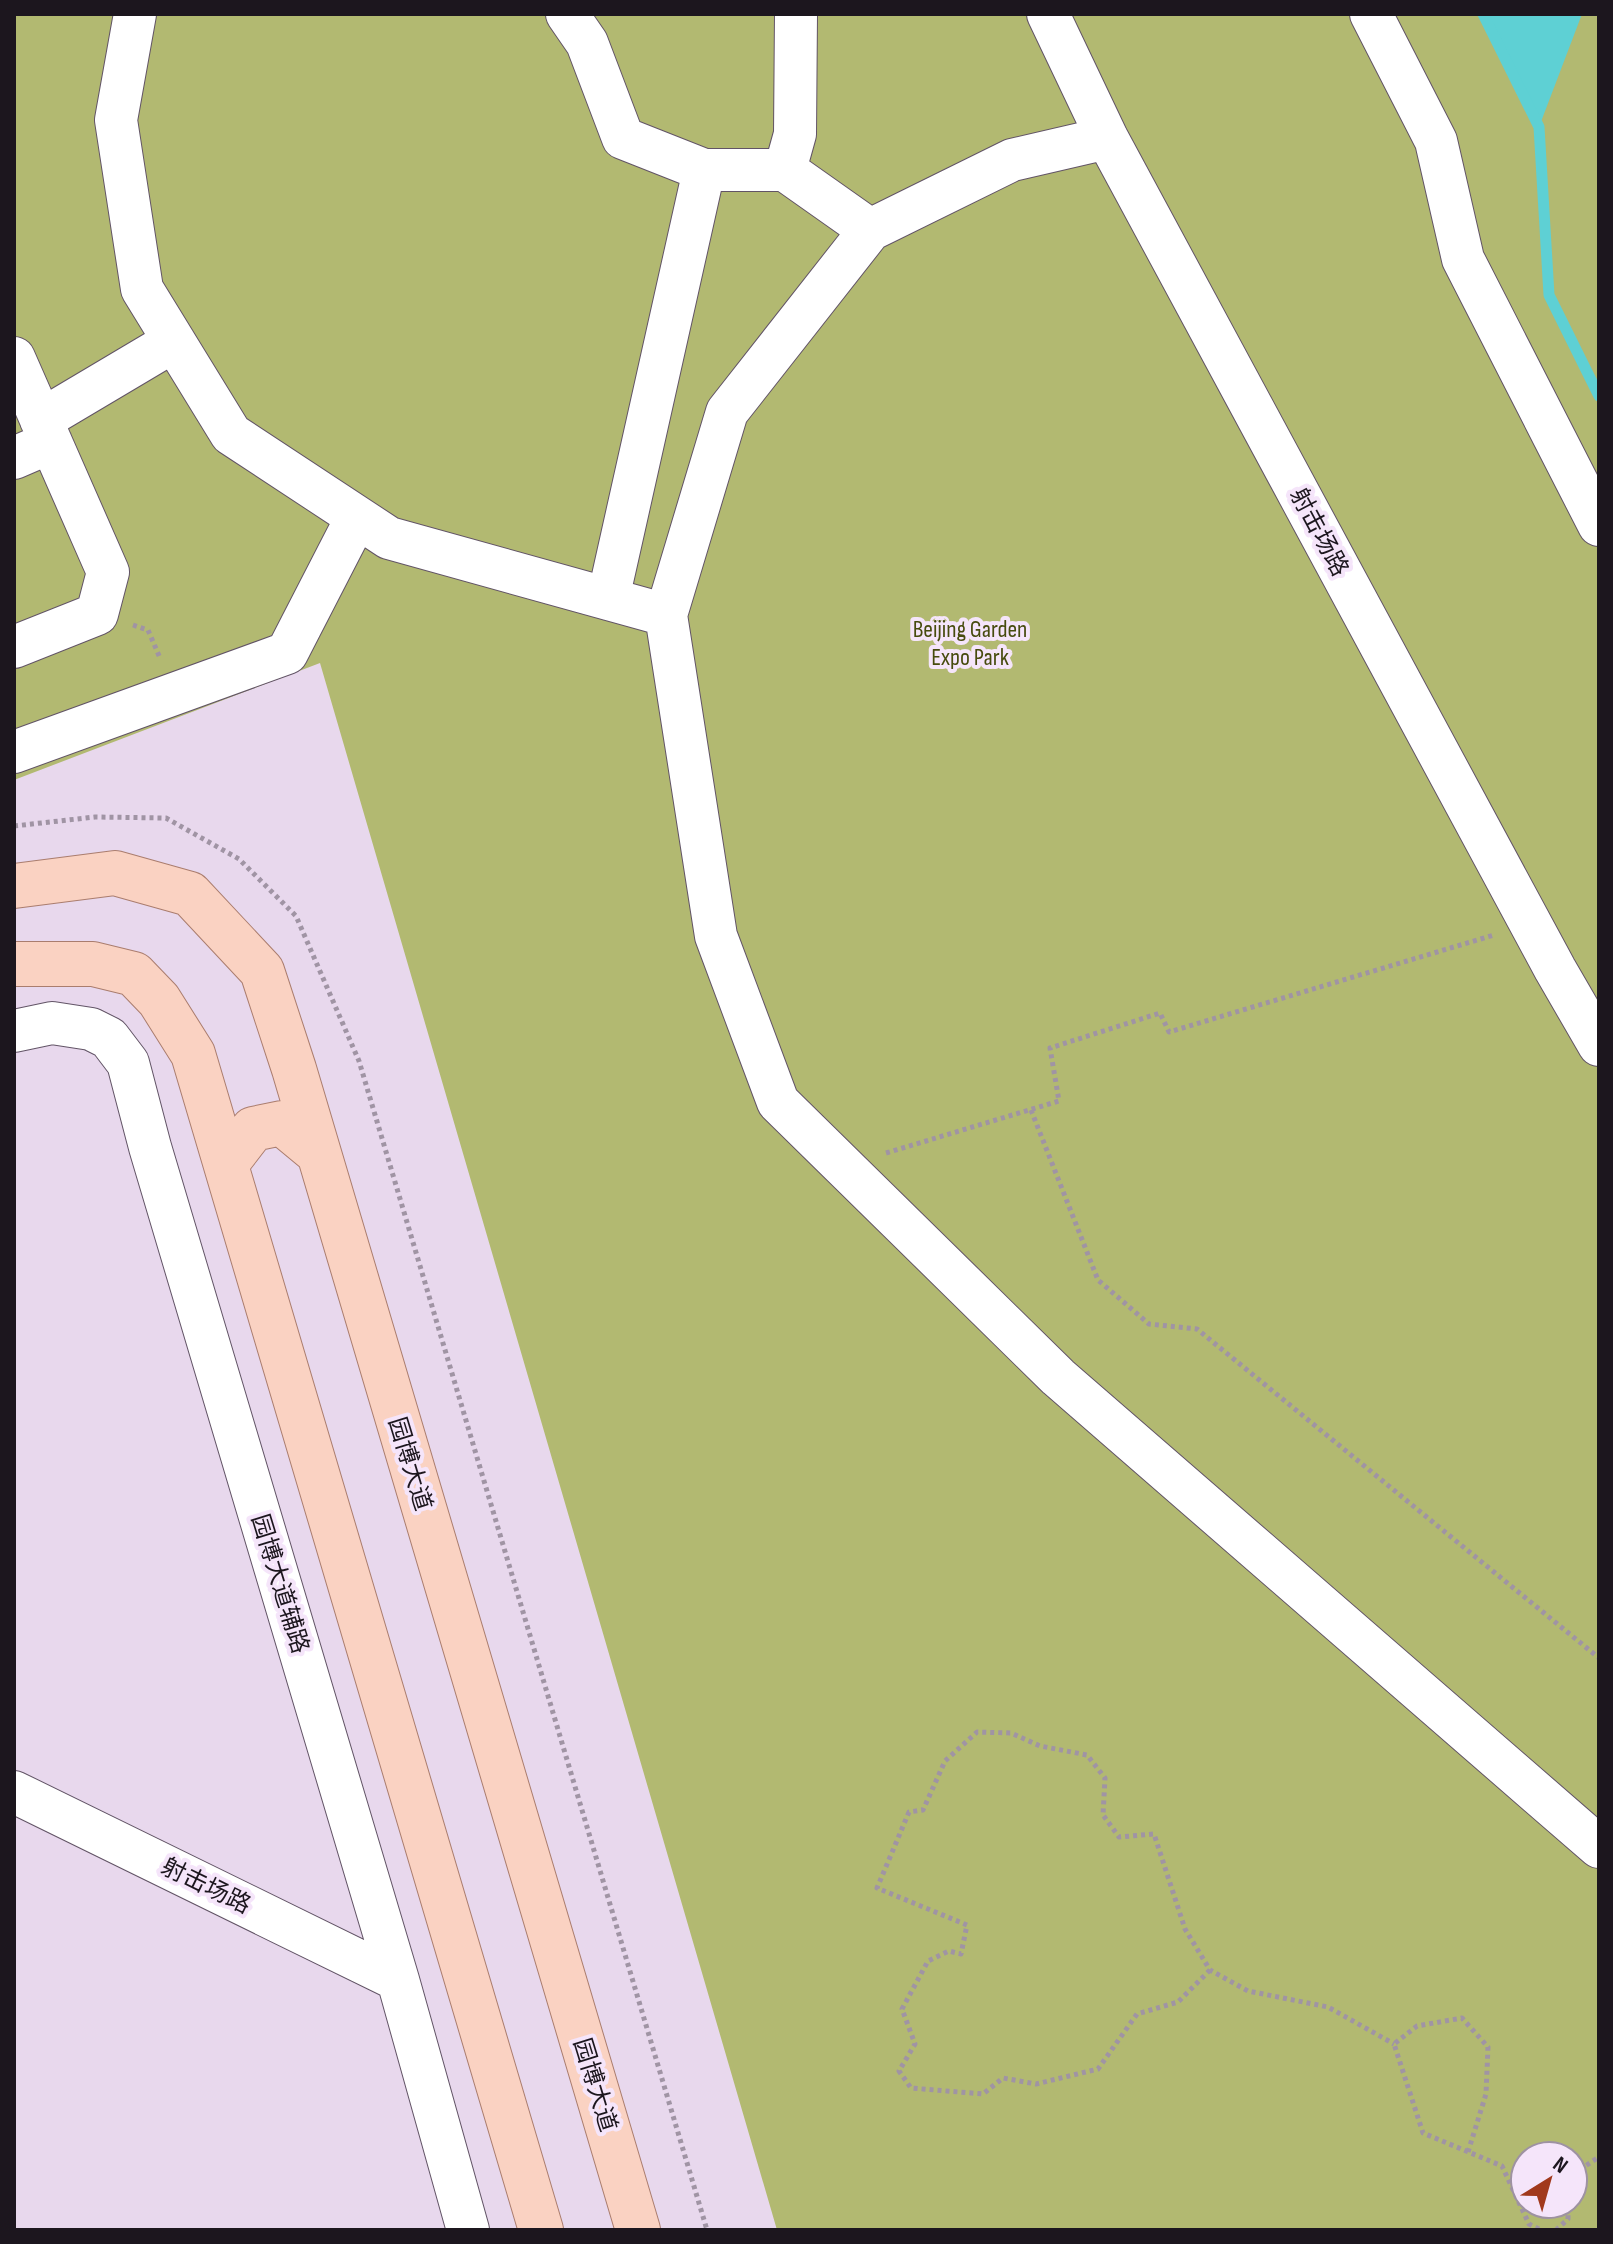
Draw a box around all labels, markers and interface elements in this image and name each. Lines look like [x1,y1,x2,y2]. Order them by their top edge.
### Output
street label: 射击场路 [1284,483,1354,581]
park label: Beijing Garden Expo Park [913,615,1027,672]
street label: 园博大道 [382,1414,438,1514]
street label: 园博大道辅路 [245,1511,315,1657]
street label: 射击场路 [157,1852,255,1920]
street label: 园博大道 [567,2035,623,2135]
north arrow [1509,2140,1589,2220]
text: N [1547,2151,1573,2180]

